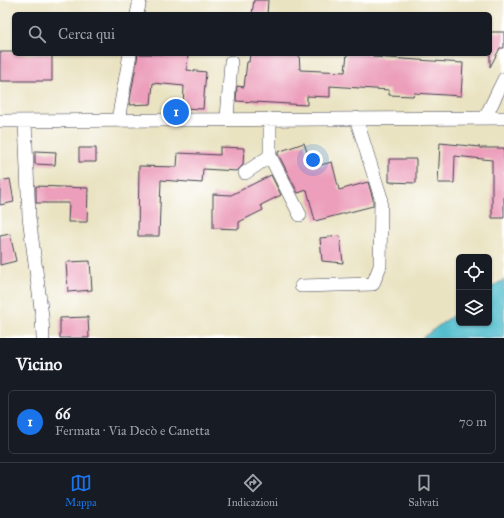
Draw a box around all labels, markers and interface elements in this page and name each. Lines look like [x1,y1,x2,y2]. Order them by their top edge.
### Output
search box [12,12,492,56]
icon: search [26,23,48,45]
text: Cerca qui [58,25,115,43]
pin: 1 [163,97,189,127]
your location [303,150,323,170]
map controls [456,254,492,326]
button: locate [456,254,492,290]
button: layers [456,290,492,326]
text: Vicino [16,354,62,375]
text: 66 [55,405,70,423]
text: 1 [27,414,33,430]
text: 70 m [459,414,487,430]
text: Fermata · Via Decò e Canetta [55,423,210,439]
tab: Mappa [65,472,97,509]
tab: Indicazioni [227,472,278,509]
tab: Salvati [408,472,439,509]

